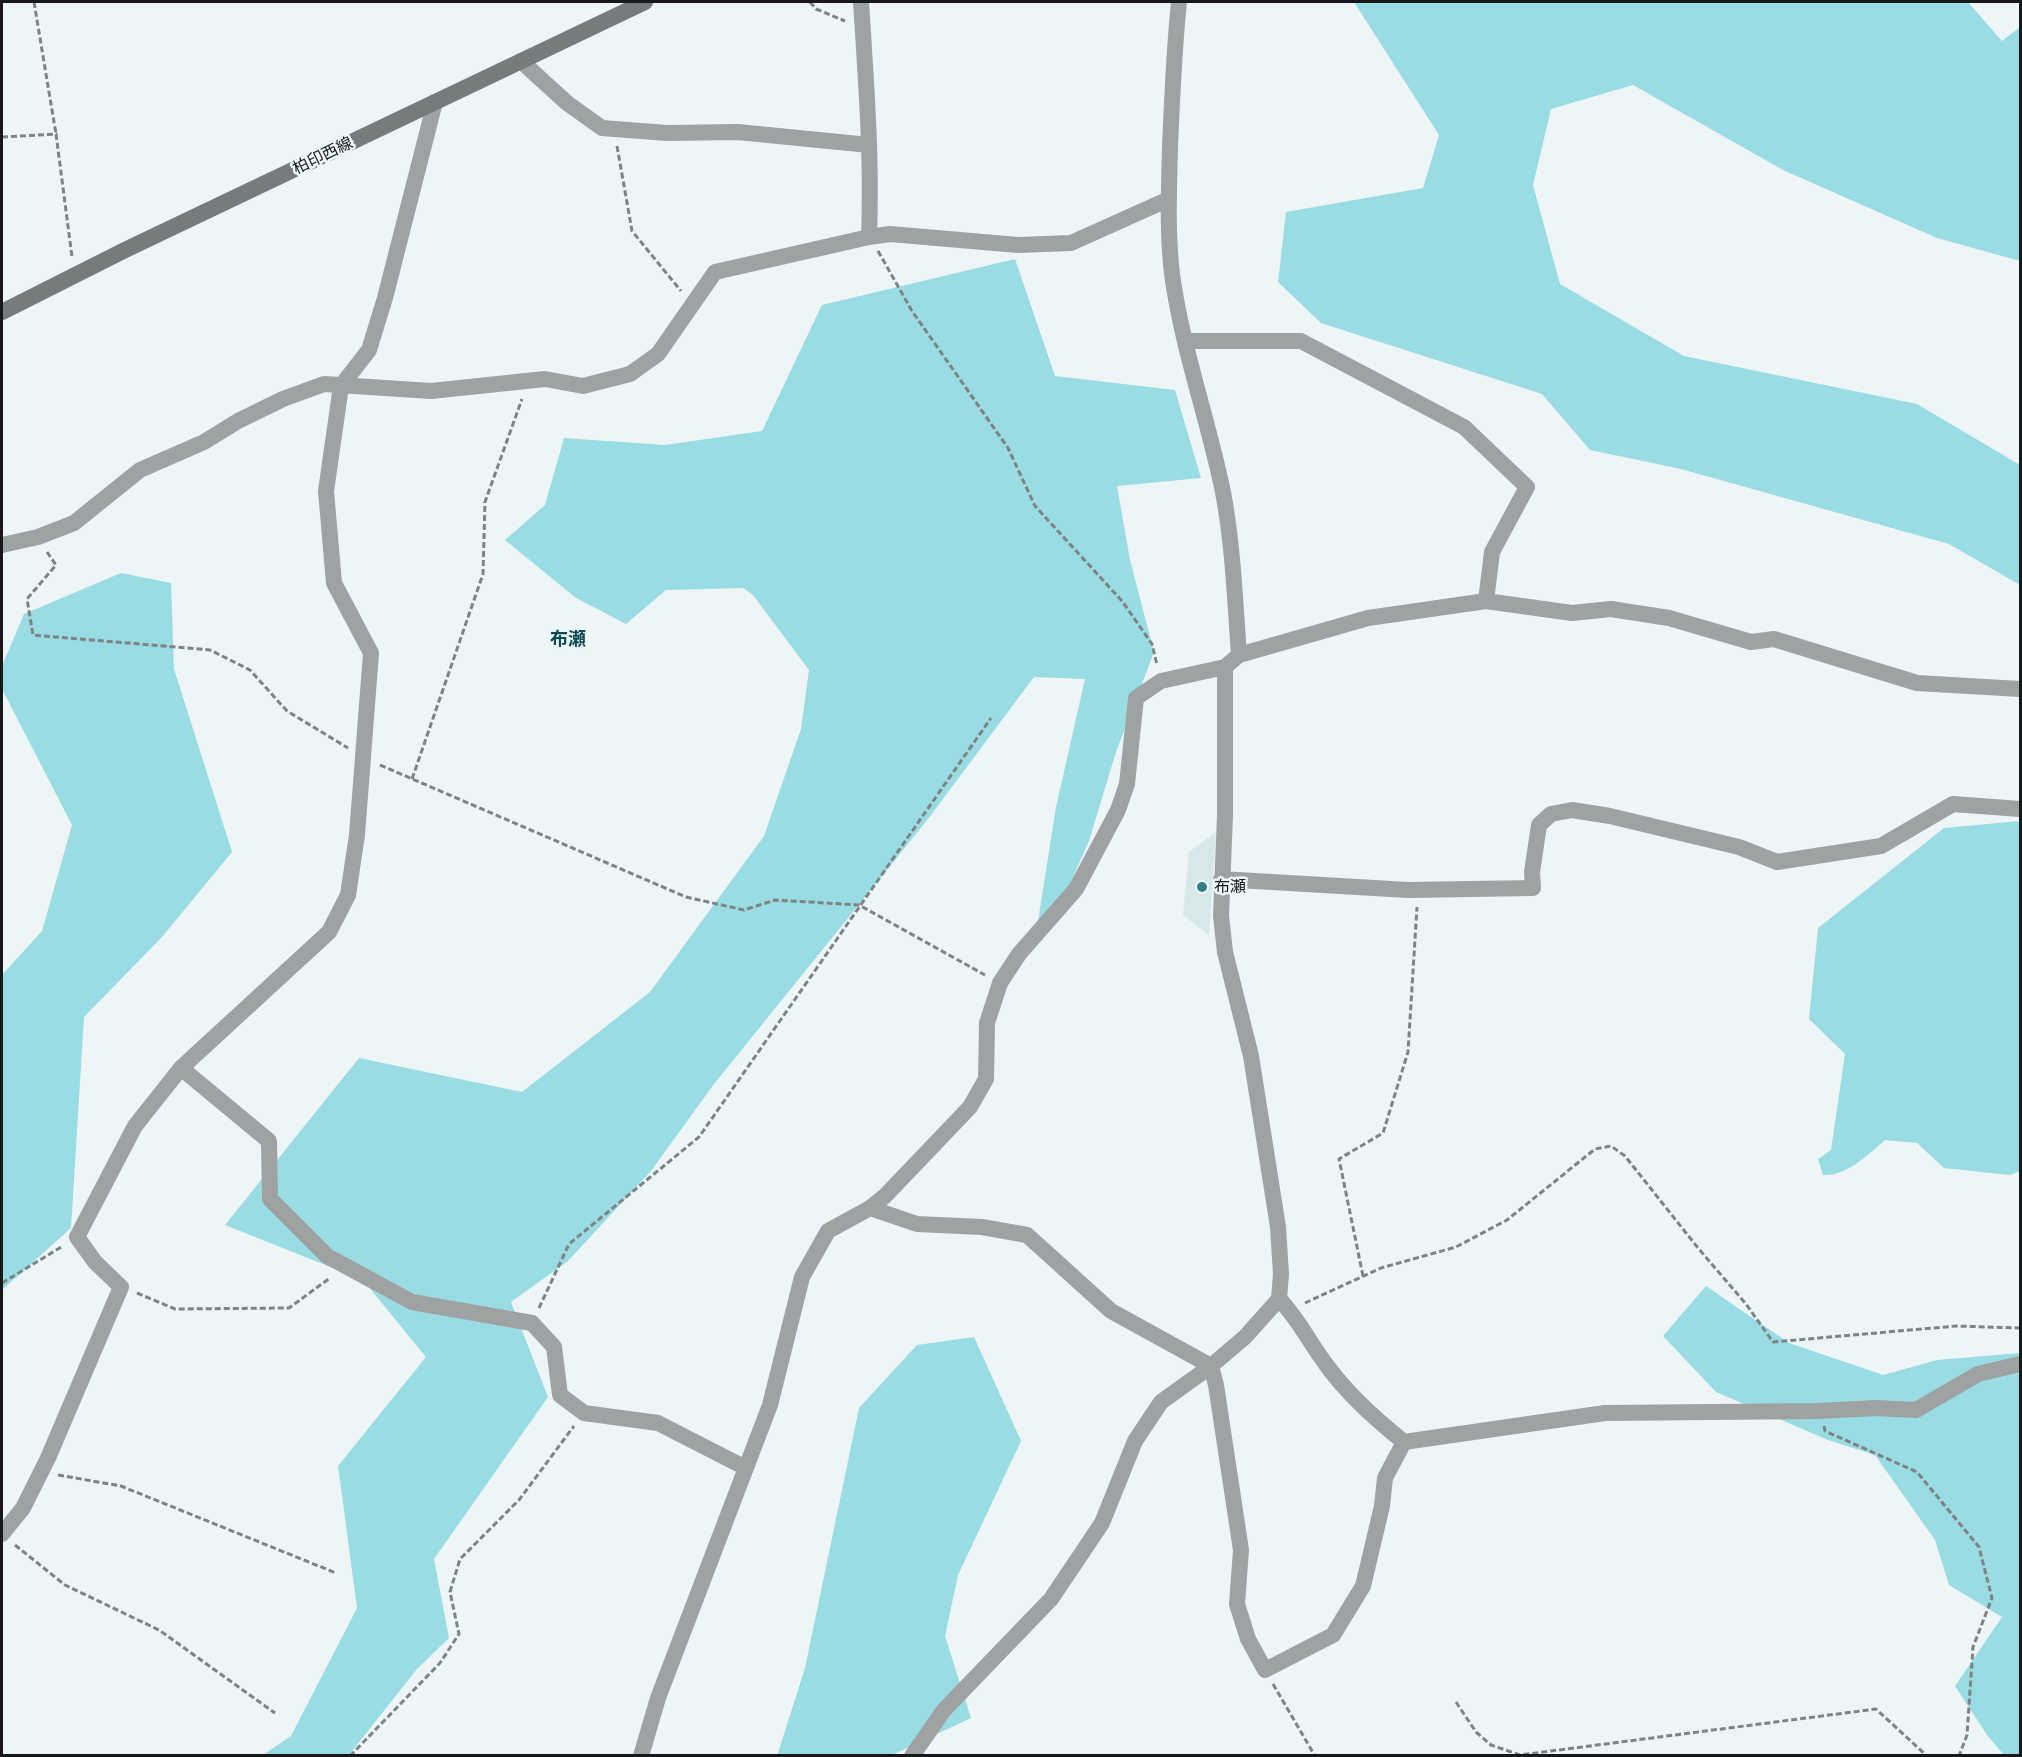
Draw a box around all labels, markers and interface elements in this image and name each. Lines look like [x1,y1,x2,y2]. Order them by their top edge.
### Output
street label: 柏印西線 [290,133,356,179]
district label: 布瀬 [550,629,586,651]
place label: 布瀬 [1214,877,1246,897]
marker: 布瀬 [1195,880,1209,894]

